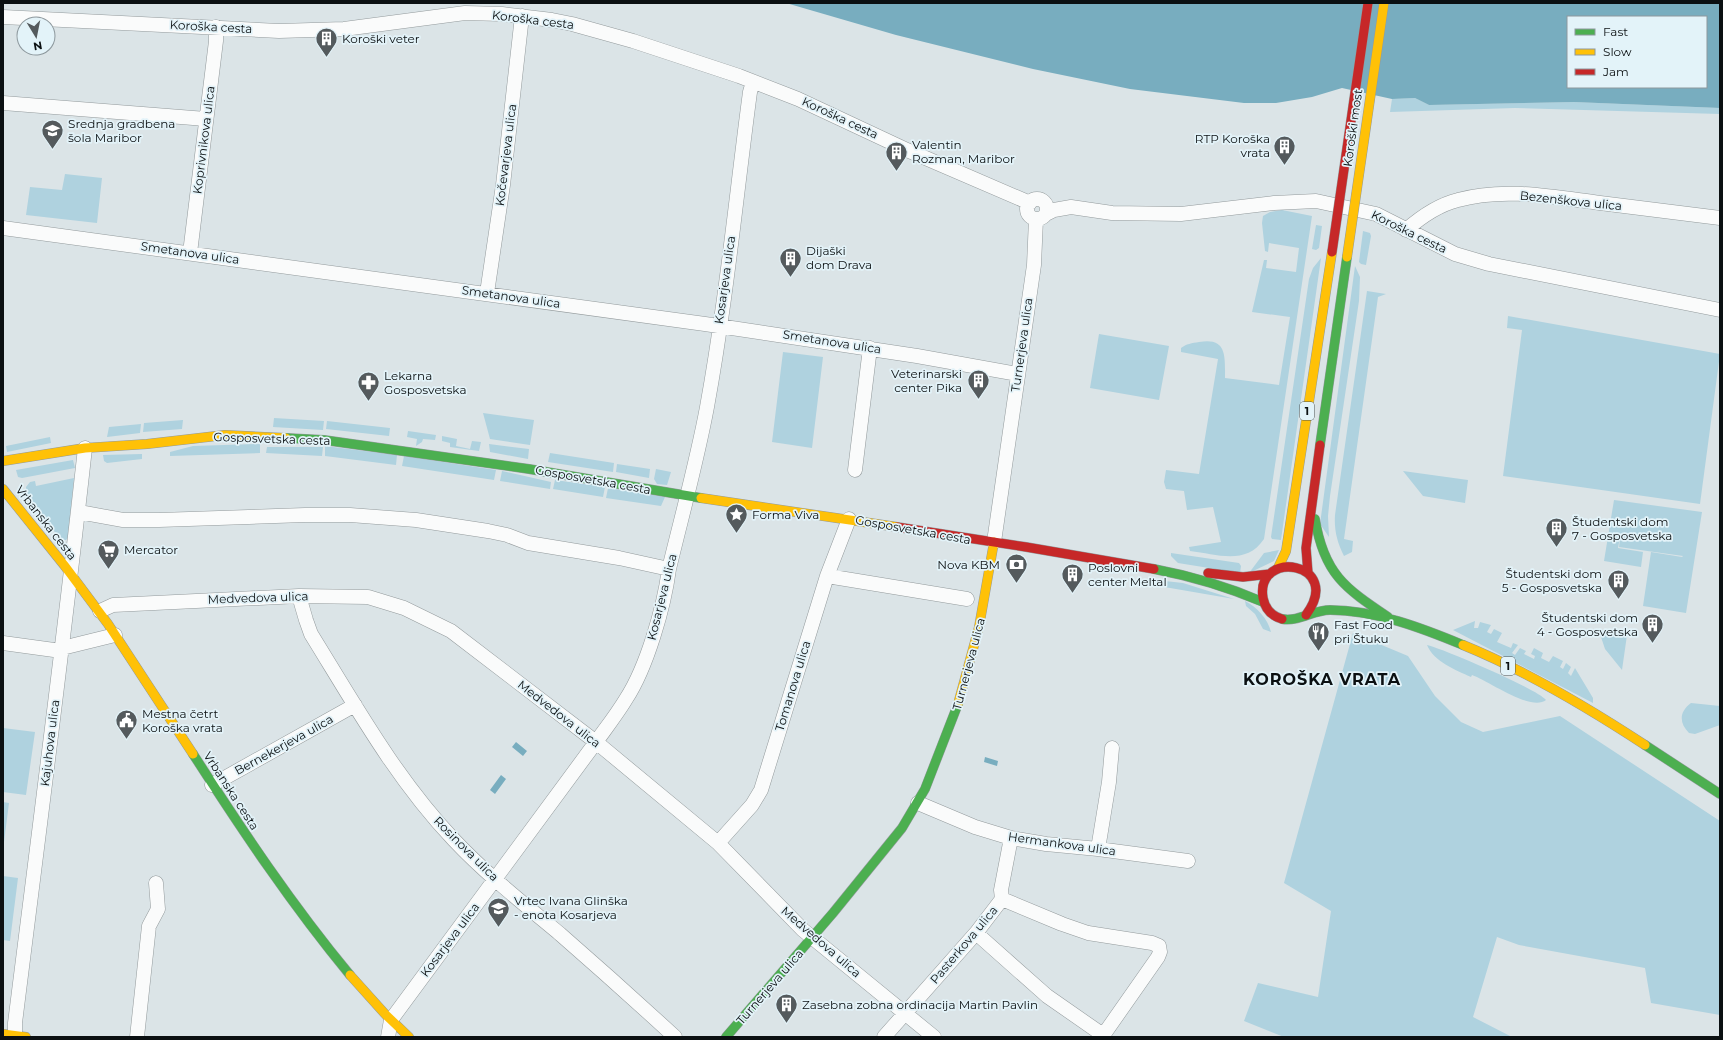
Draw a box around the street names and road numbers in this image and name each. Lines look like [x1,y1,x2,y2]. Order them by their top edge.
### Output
street label: Koroška cesta [491,7,575,32]
street label: Koroška cesta [169,17,253,36]
street label: Koprivnikova ulica [189,85,218,195]
street label: Koroški most [1340,88,1365,168]
street label: Koroška cesta [800,93,881,142]
street label: Kočevarjeva ulica [492,103,519,207]
street label: Bezenškova ulica [1519,188,1623,213]
street label: Koroška cesta [1369,207,1450,256]
street label: Kosarjeva ulica [711,235,738,325]
street label: Smetanova ulica [140,238,240,267]
street label: Smetanova ulica [461,282,561,311]
street label: Turnerjeva ulica [1007,297,1036,393]
street label: Smetanova ulica [782,326,882,357]
road number: 1 [1300,402,1314,420]
street label: Gosposvetska cesta [213,429,331,448]
street label: Gosposvetska cesta [534,462,652,497]
street label: Vrbanska cesta [13,482,80,563]
street label: Gosposvetska cesta [854,512,972,547]
street label: Kosarjeva ulica [643,552,680,642]
street label: Medvedova ulica [207,588,309,607]
street label: Turnerjeva ulica [949,616,988,712]
street label: Tomanova ulica [772,639,813,733]
road number: 1 [1501,657,1515,675]
street label: Medvedova ulica [515,677,604,751]
street label: Kajuhova ulica [37,699,62,787]
street label: Bernekerjeva ulica [232,711,336,778]
street label: Vrbanska cesta [200,749,262,833]
street label: Rosinova ulica [431,813,502,884]
street label: Hermankova ulica [1007,829,1117,859]
street label: Kosarjeva ulica [417,900,482,980]
street label: Medvedova ulica [778,903,864,980]
street label: Pasterkova ulica [927,903,1001,987]
street label: Turnerjeva ulica [733,946,806,1027]

